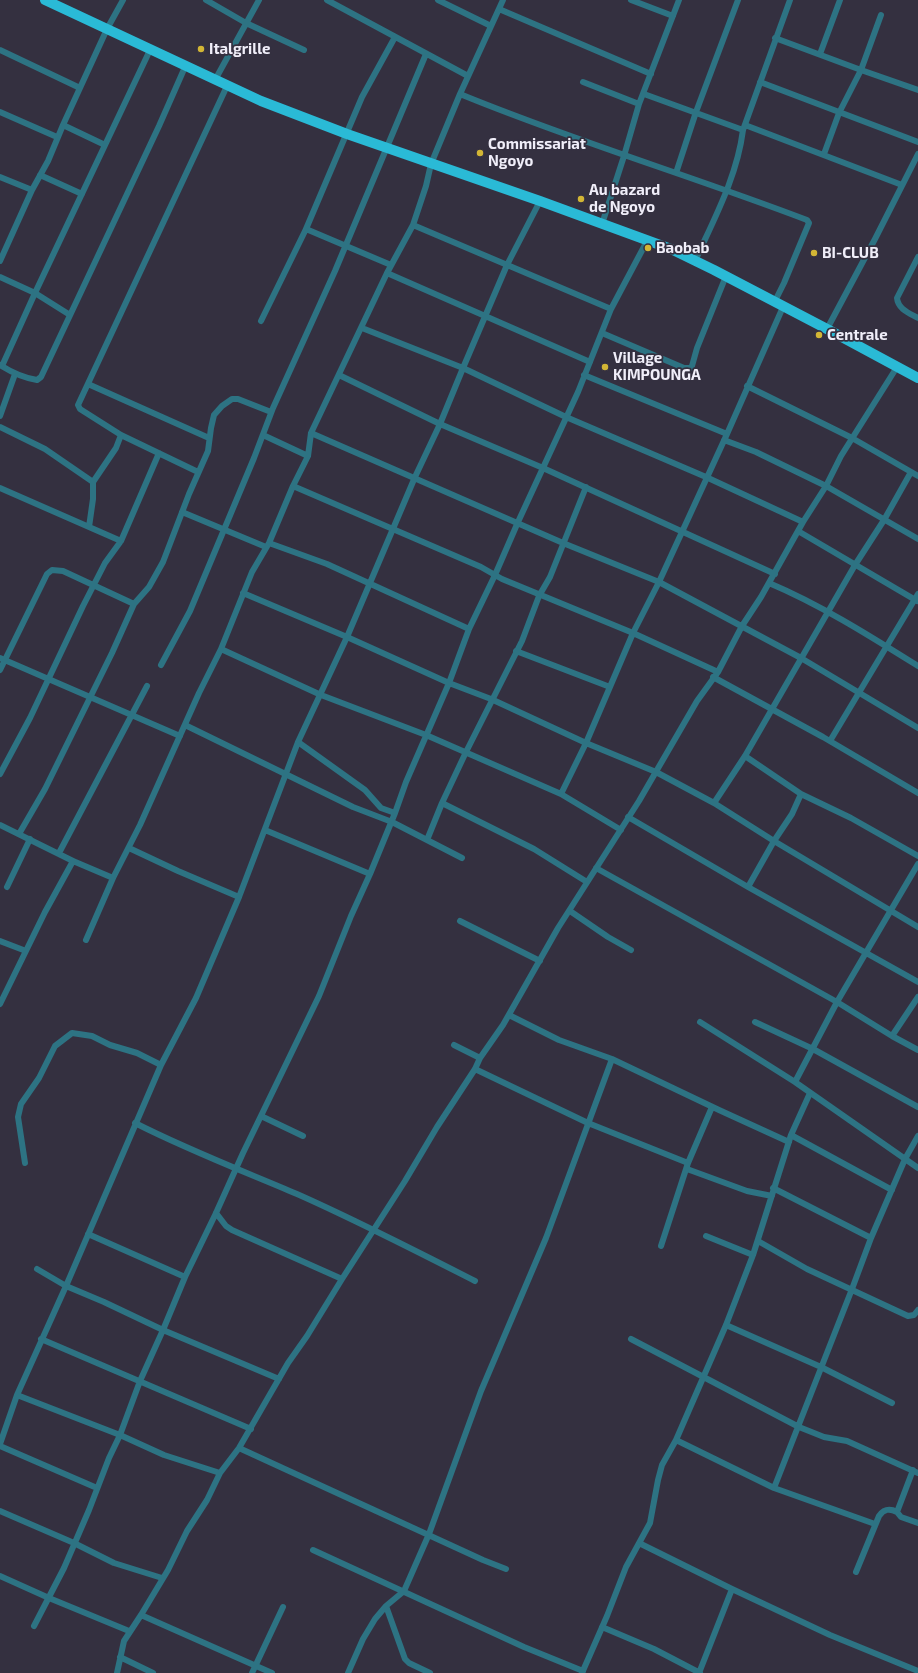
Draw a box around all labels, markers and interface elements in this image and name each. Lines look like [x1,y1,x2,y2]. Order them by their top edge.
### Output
place label: Italgrille [209,40,271,58]
marker: Italgrille [196,44,206,54]
place label: Commissariat Ngoyo [488,135,586,170]
marker: Commissariat Ngoyo [475,148,485,158]
place label: Au bazard de Ngoyo [589,181,660,216]
marker: Au bazard de Ngoyo [576,194,586,204]
place label: Baobab [656,239,709,257]
marker: Baobab [643,243,653,253]
place label: BI-CLUB [822,244,879,262]
marker: BI-CLUB [809,248,819,258]
place label: Centrale [827,326,888,344]
marker: Centrale [814,330,824,340]
place label: Village KIMPOUNGA [613,349,701,384]
marker: Village KIMPOUNGA [600,362,610,372]

